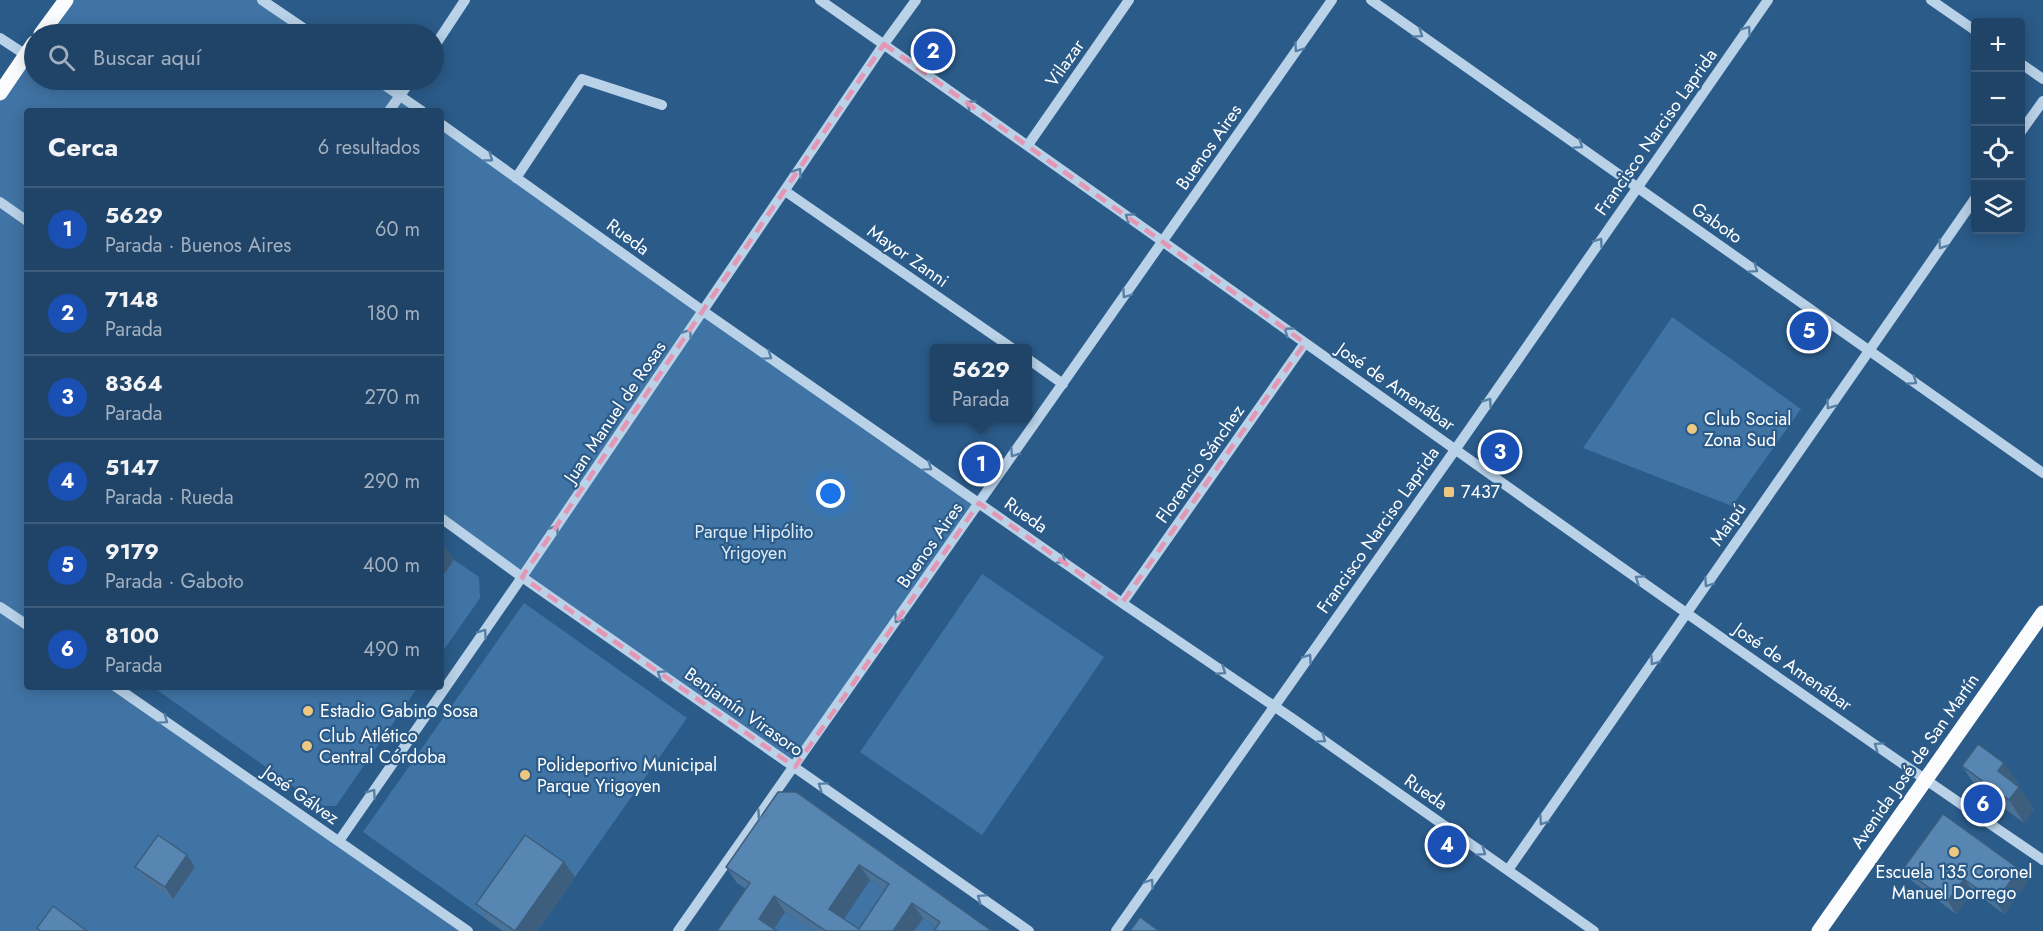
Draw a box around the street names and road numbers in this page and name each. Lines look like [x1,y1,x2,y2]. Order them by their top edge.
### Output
street label: Vilazar [1039,33,1091,92]
street label: Francisco Narciso Laprida [1588,43,1724,221]
street label: Buenos Aires [1170,99,1248,195]
street label: Gaboto [1686,196,1748,250]
street label: Rueda [601,212,655,262]
street label: Mayor Zanni [862,218,954,294]
street label: José de Amenábar [1330,335,1461,438]
street label: Juan Manuel de Rosas [557,336,672,490]
street label: Florencio Sánchez [1149,399,1251,529]
street label: Francisco Narciso Laprida [1310,441,1446,619]
street label: Rueda [999,491,1053,539]
street label: Buenos Aires [891,497,969,593]
street label: Maipú [1704,497,1752,551]
street label: José de Amenábar [1727,615,1858,718]
street label: Benjamín Virasoro [679,661,809,763]
street label: Avenida José de San Martín [1845,668,1985,854]
street label: José Gálvez [256,758,345,831]
street label: Rueda [1399,768,1453,816]

